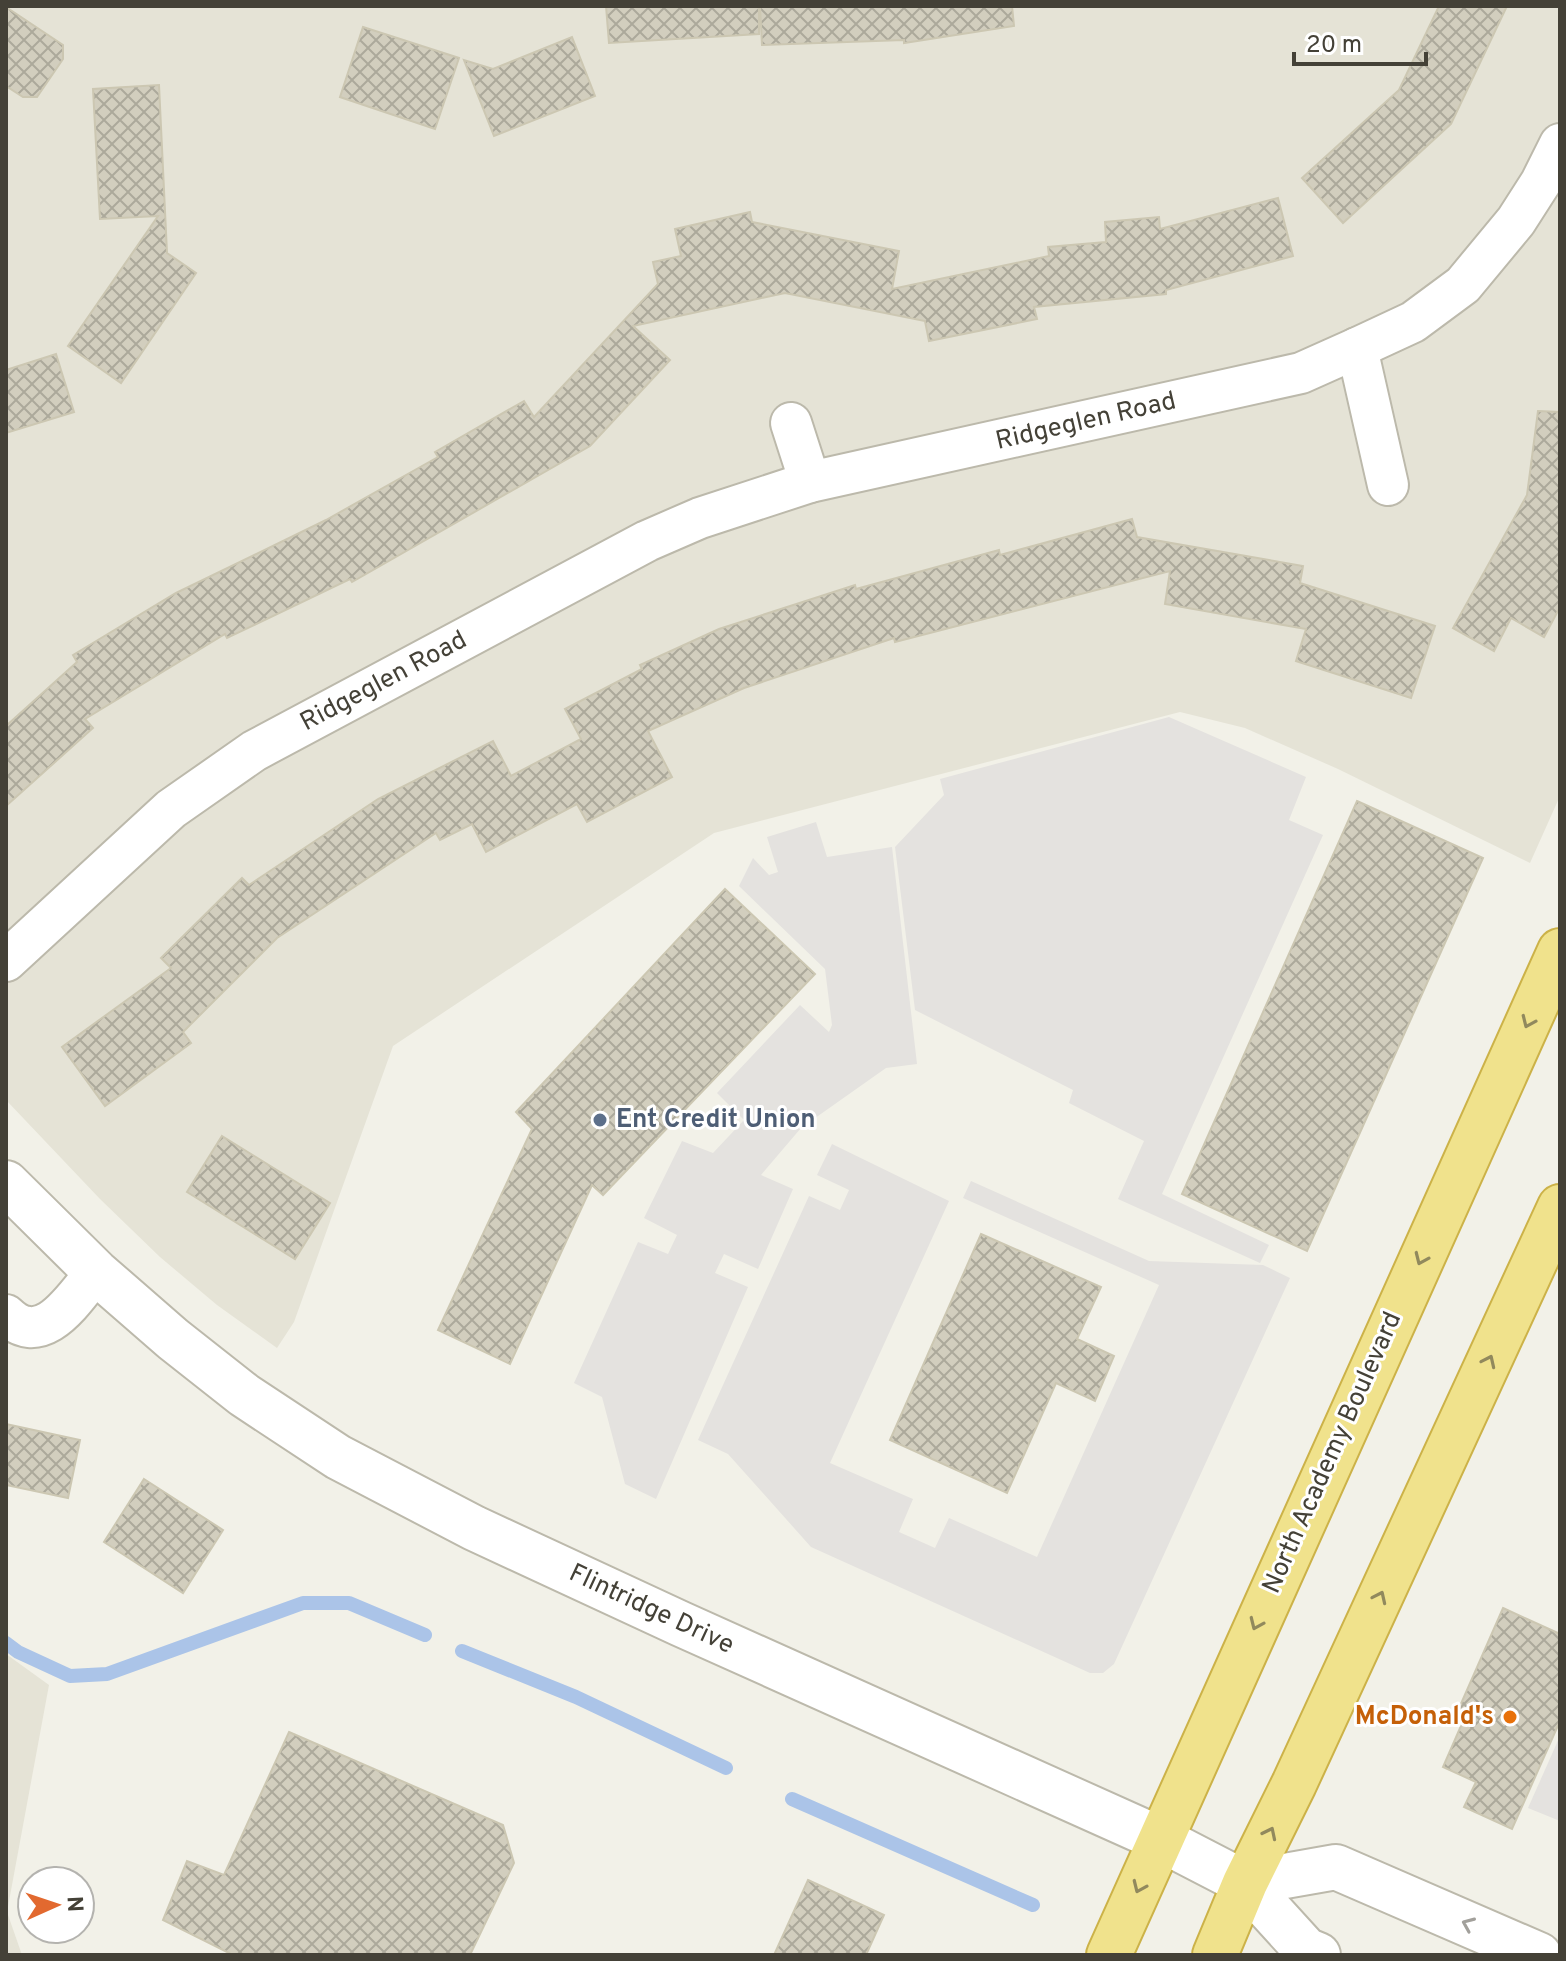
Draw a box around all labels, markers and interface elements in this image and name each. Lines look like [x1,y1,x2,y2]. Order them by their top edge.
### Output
scale bar [1294,16,1426,66]
text: 20 m [1306,31,1362,61]
street label: Ridgeglen Road [993,385,1179,459]
street label: Ridgeglen Road [295,624,473,740]
one-way arrow [1522,1014,1538,1029]
place label: Ent Credit Union [616,1104,816,1137]
marker: Ent Credit Union [591,1111,609,1129]
one-way arrow [1415,1251,1431,1265]
street label: North Academy Boulevard [1256,1307,1410,1599]
one-way arrow [1479,1355,1495,1369]
street label: Flintridge Drive [563,1557,739,1663]
one-way arrow [1370,1591,1386,1606]
one-way arrow [1250,1616,1266,1630]
place label: McDonald's [1355,1701,1494,1734]
marker: McDonald's [1501,1708,1519,1726]
one-way arrow [1260,1826,1276,1841]
north arrow [16,1865,96,1945]
one-way arrow [1133,1879,1149,1893]
text: N [60,1895,87,1913]
one-way arrow [1462,1917,1476,1933]

